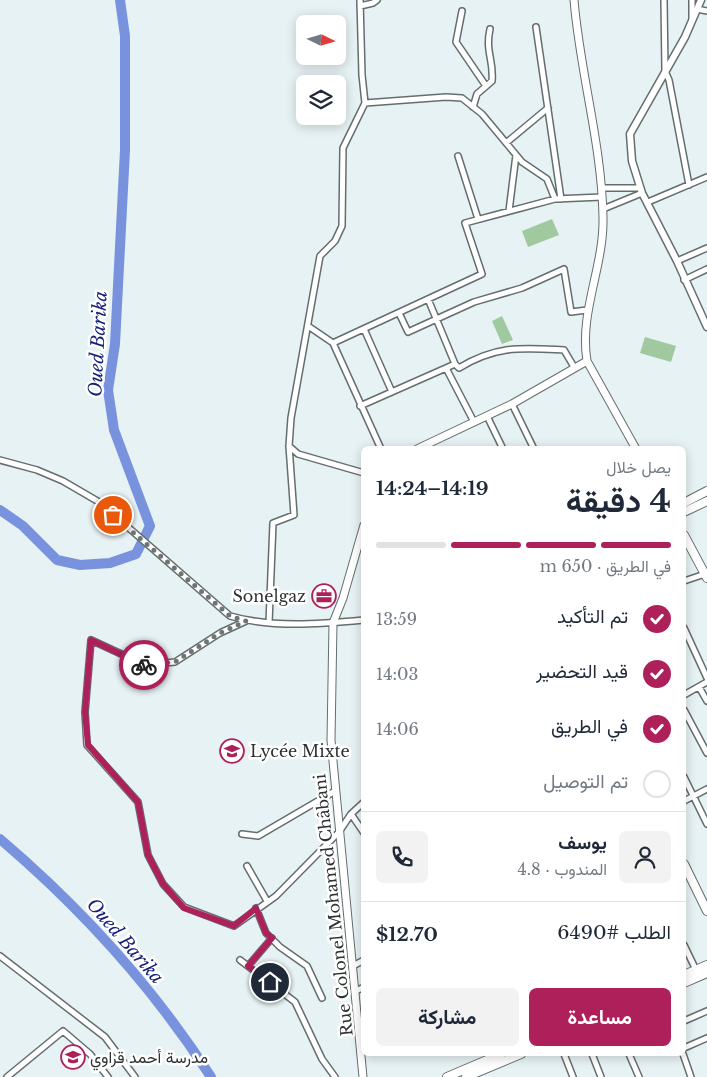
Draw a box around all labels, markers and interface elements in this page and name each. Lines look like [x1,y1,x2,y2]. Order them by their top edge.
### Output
north arrow [296,15,346,65]
map controls [296,15,346,125]
button: layers [296,75,346,125]
water label: Oued Barika [84,290,112,398]
text: يصل خلال [606,457,671,477]
text: 14:19–14:24 [376,477,489,500]
text: 4 دقيقة [566,481,671,521]
pin [92,494,134,536]
icon: bag [99,501,127,529]
text: في الطريق · 650 m [540,556,671,576]
office icon: Sonelgaz [311,583,337,609]
place label: Sonelgaz [232,586,306,606]
text: تم التأكيد [557,605,628,628]
icon: check [643,605,671,633]
text: 13:59 [376,609,417,629]
courier [119,640,169,690]
icon: bike [130,651,158,679]
text: قيد التحضير [536,660,628,683]
icon: check [643,660,671,688]
text: 14:03 [376,664,418,684]
text: في الطريق [551,715,628,738]
icon: check [643,715,671,743]
text: 14:06 [376,719,419,739]
school or university icon: Lycée Mixte [219,738,245,764]
place label: Lycée Mixte [250,741,350,761]
text: تم التوصيل [543,770,628,793]
street label: Rue Colonel Mohamed Châbani [309,772,357,1037]
button: phone [376,831,428,883]
text: يوسف [558,831,607,854]
button: person [619,831,671,883]
text: المندوب · 4.8 [517,859,607,879]
water label: Oued Barika [82,894,168,988]
text: الطلب #6490 [557,921,671,944]
text: $12.70 [376,923,438,946]
pin [249,961,291,1003]
icon: home [256,968,284,996]
button: مشاركة [376,988,519,1046]
button: مساعدة [529,988,671,1046]
school or university icon: مدرسة أحمد قراوي [60,1044,86,1070]
place label: مدرسة أحمد قراوي [90,1047,208,1071]

